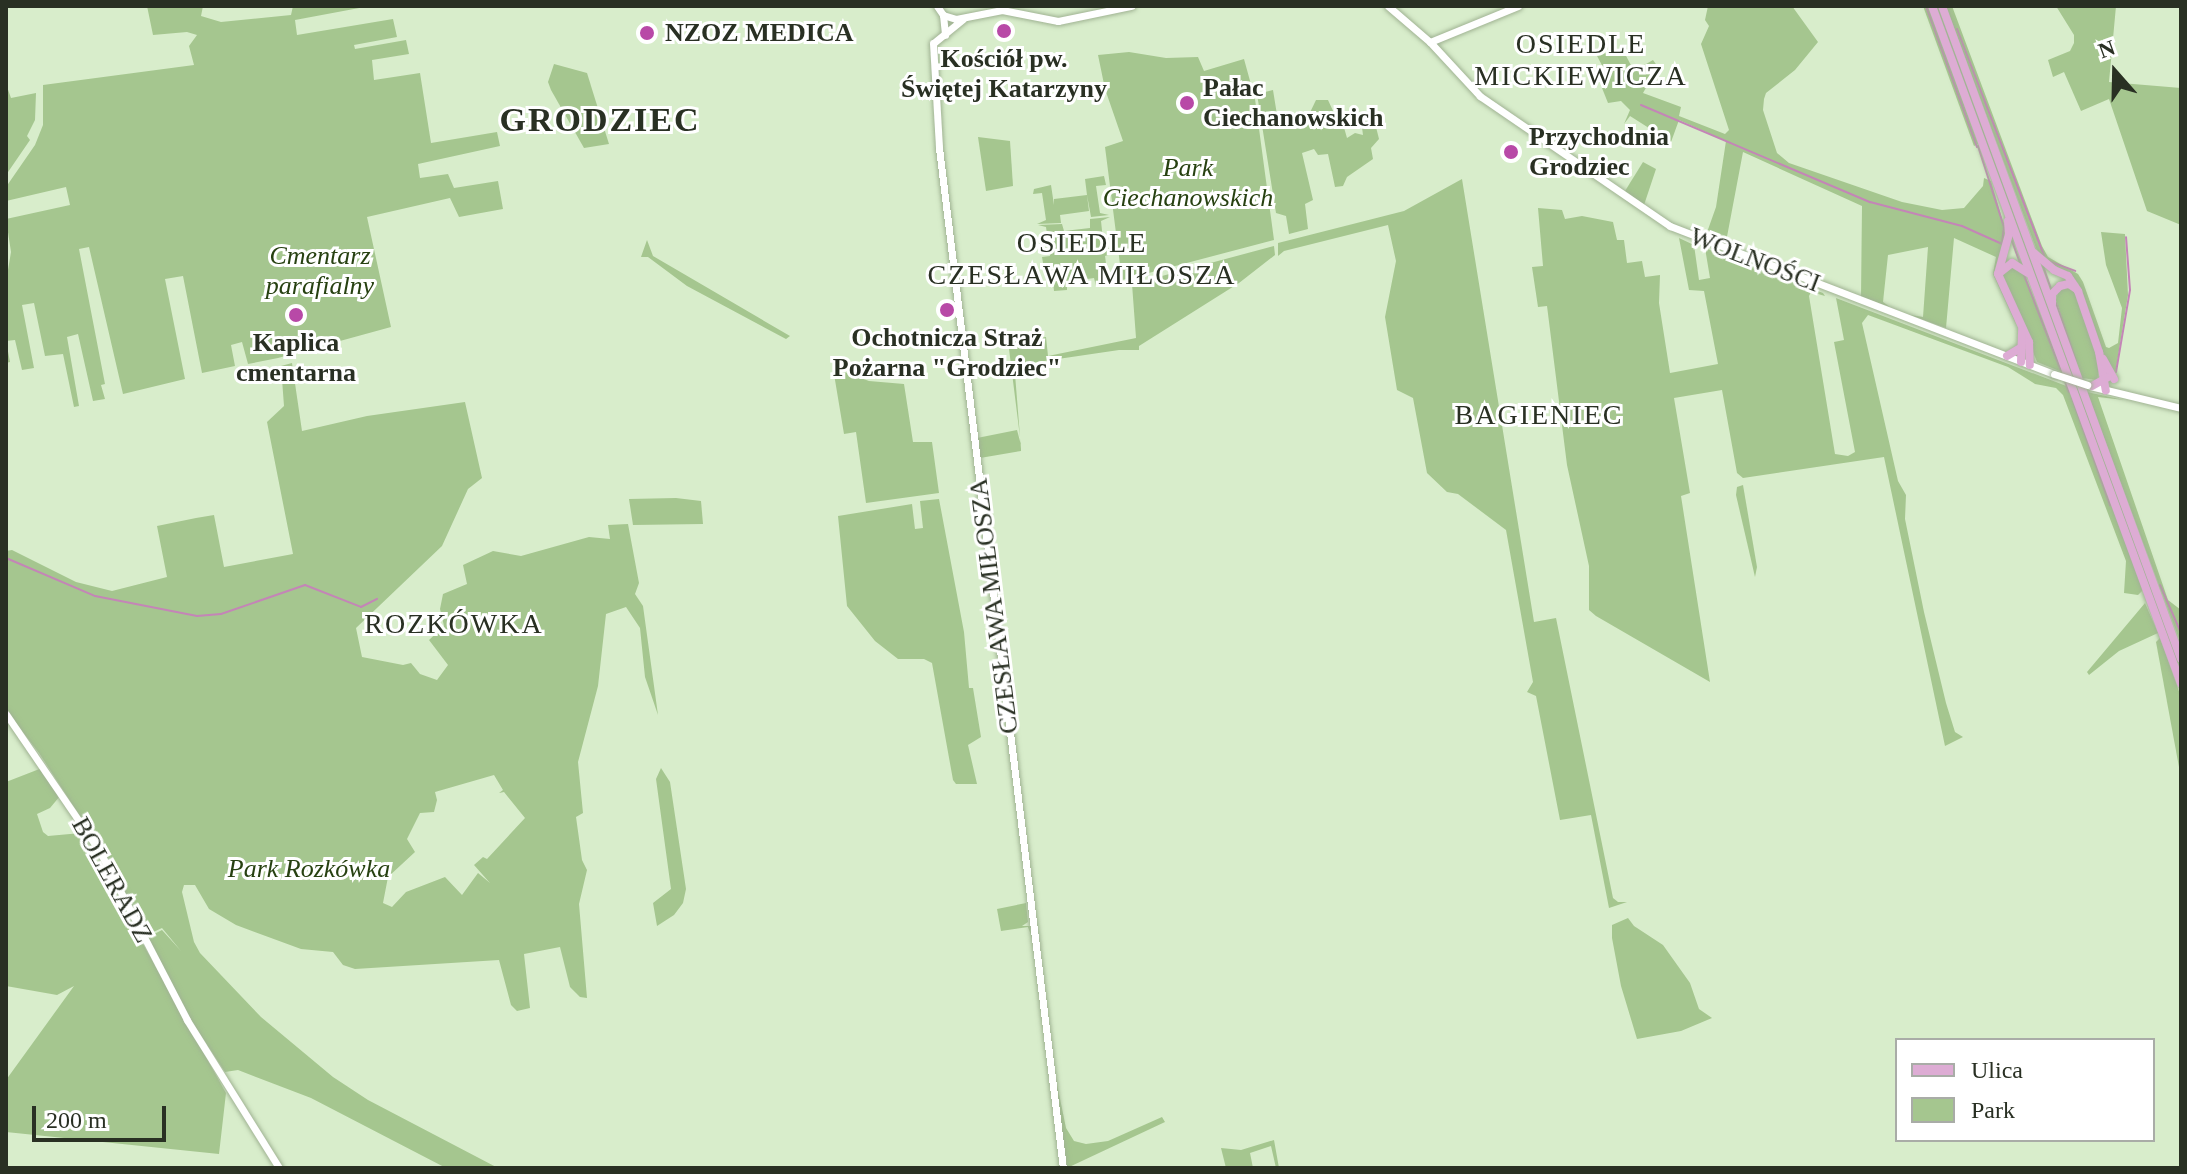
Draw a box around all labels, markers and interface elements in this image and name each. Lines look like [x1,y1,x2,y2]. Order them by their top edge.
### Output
place label: NZOZ MEDICA [665,17,854,49]
marker: NZOZ MEDICA [636,22,658,44]
marker: Kościół pw. Świętej Katarzyny [995,22,1013,40]
district label: OSIEDLE MICKIEWICZA [1474,27,1688,93]
north arrow [2075,32,2155,112]
text: N [2095,35,2118,63]
place label: Kościół pw. Świętej Katarzyny [901,43,1107,104]
place label: Pałac Ciechanowskich [1203,72,1384,134]
marker: Pałac Ciechanowskich [1178,94,1196,112]
district label: GRODZIEC [499,100,701,140]
place label: Przychodnia Grodziec [1529,121,1669,182]
marker: Przychodnia Grodziec [1500,141,1522,163]
park label: Park Ciechanowskich [1103,152,1273,214]
street label: WOLNOŚCI [1685,221,1825,299]
district label: OSIEDLE CZESŁAWA MIŁOSZA [927,226,1237,292]
park label: Cmentarz parafialny [266,240,374,302]
marker: Ochotnicza Straż Pożarna "Grodziec" [938,301,956,319]
marker: Kaplica cmentarna [287,306,305,324]
place label: Ochotnicza Straż Pożarna "Grodziec" [833,322,1061,384]
place label: Kaplica cmentarna [236,327,356,388]
district label: BAGIENIEC [1455,398,1623,432]
street label: CZESŁAWA MIŁOSZA [963,476,1025,736]
district label: ROZKÓWKA [364,607,544,641]
street label: BOLERADZ [65,812,159,948]
park label: Park Rozkówka [228,853,390,885]
legend [1895,1038,2155,1142]
text: Ulica [1971,1057,2023,1083]
scale bar [36,1090,170,1140]
text: Park [1971,1097,2015,1123]
text: 200 m [46,1107,107,1133]

